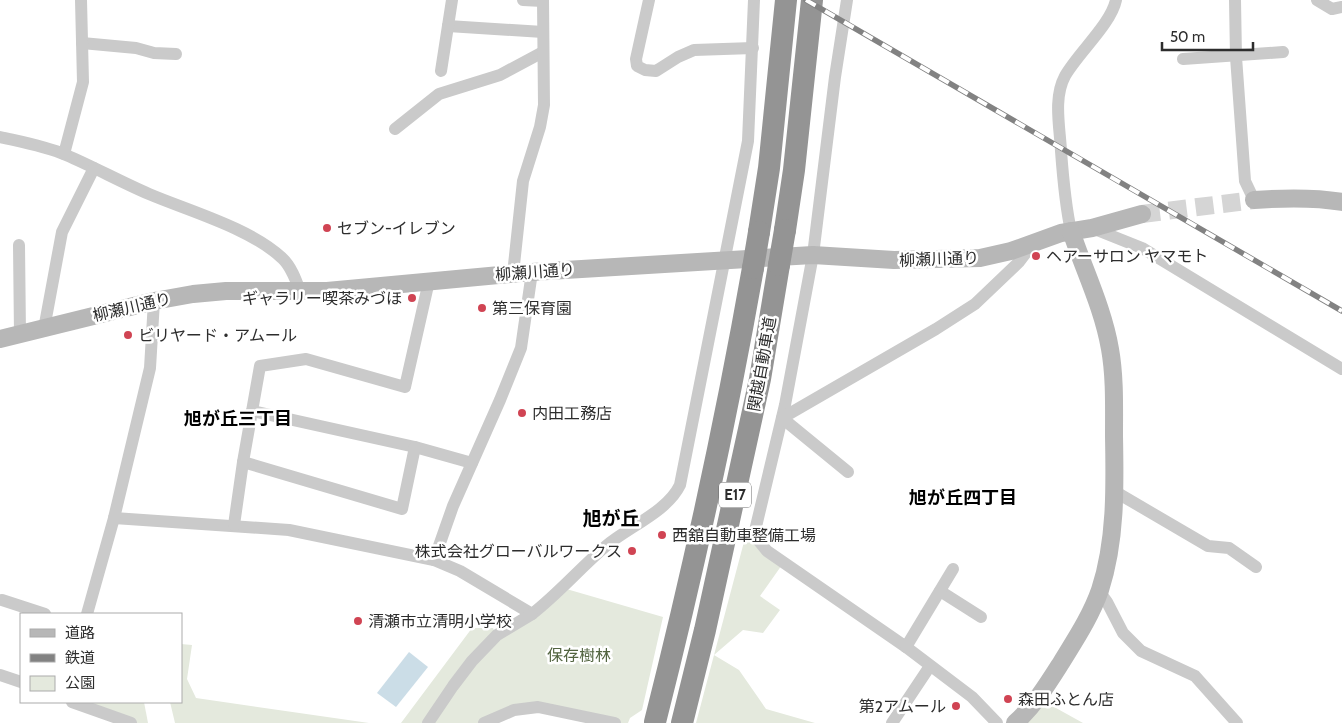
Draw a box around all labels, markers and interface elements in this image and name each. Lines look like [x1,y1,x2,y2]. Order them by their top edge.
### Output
scale bar [1162,20,1253,52]
text: 50 m [1170,28,1205,46]
place label: セブン-イレブン [337,219,456,238]
marker: セブン-イレブン [321,222,333,234]
place label: ヘアーサロン ヤマモト [1046,247,1208,266]
street label: 柳瀬川通り [899,248,979,270]
marker: ヘアーサロン ヤマモト [1030,250,1042,262]
street label: 柳瀬川通り [494,260,576,284]
street label: 柳瀬川通り [91,289,173,325]
place label: ギャラリー喫茶みづほ [242,289,402,308]
marker: ギャラリー喫茶みづほ [406,292,418,304]
place label: 第三保育園 [492,299,572,318]
marker: 第三保育園 [476,302,488,314]
street label: 関越自動車道 [744,315,780,413]
place label: ビリヤード・アムール [138,326,297,345]
marker: ビリヤード・アムール [122,329,134,341]
place label: 内田工務店 [532,404,612,423]
marker: 内田工務店 [516,407,528,419]
district label: 旭が丘三丁目 [184,408,292,430]
road number: E17 [719,482,751,508]
district label: 旭が丘四丁目 [909,487,1017,509]
district label: 旭が丘 [582,507,640,530]
place label: 西舘自動車整備工場 [672,526,816,545]
marker: 西舘自動車整備工場 [656,529,668,541]
place label: 株式会社グローバルワークス [415,542,622,561]
marker: 株式会社グローバルワークス [626,545,638,557]
place label: 清瀬市立清明小学校 [368,612,512,631]
legend [20,613,182,703]
marker: 清瀬市立清明小学校 [352,615,364,627]
text: 道路 [65,624,95,642]
park label: 保存樹林 [547,646,611,665]
text: 鉄道 [65,649,95,667]
text: 公園 [65,674,95,692]
place label: 森田ふとん店 [1018,690,1114,709]
marker: 森田ふとん店 [1002,693,1014,705]
place label: 第2アムール [859,697,946,716]
marker: 第2アムール [950,700,962,712]

